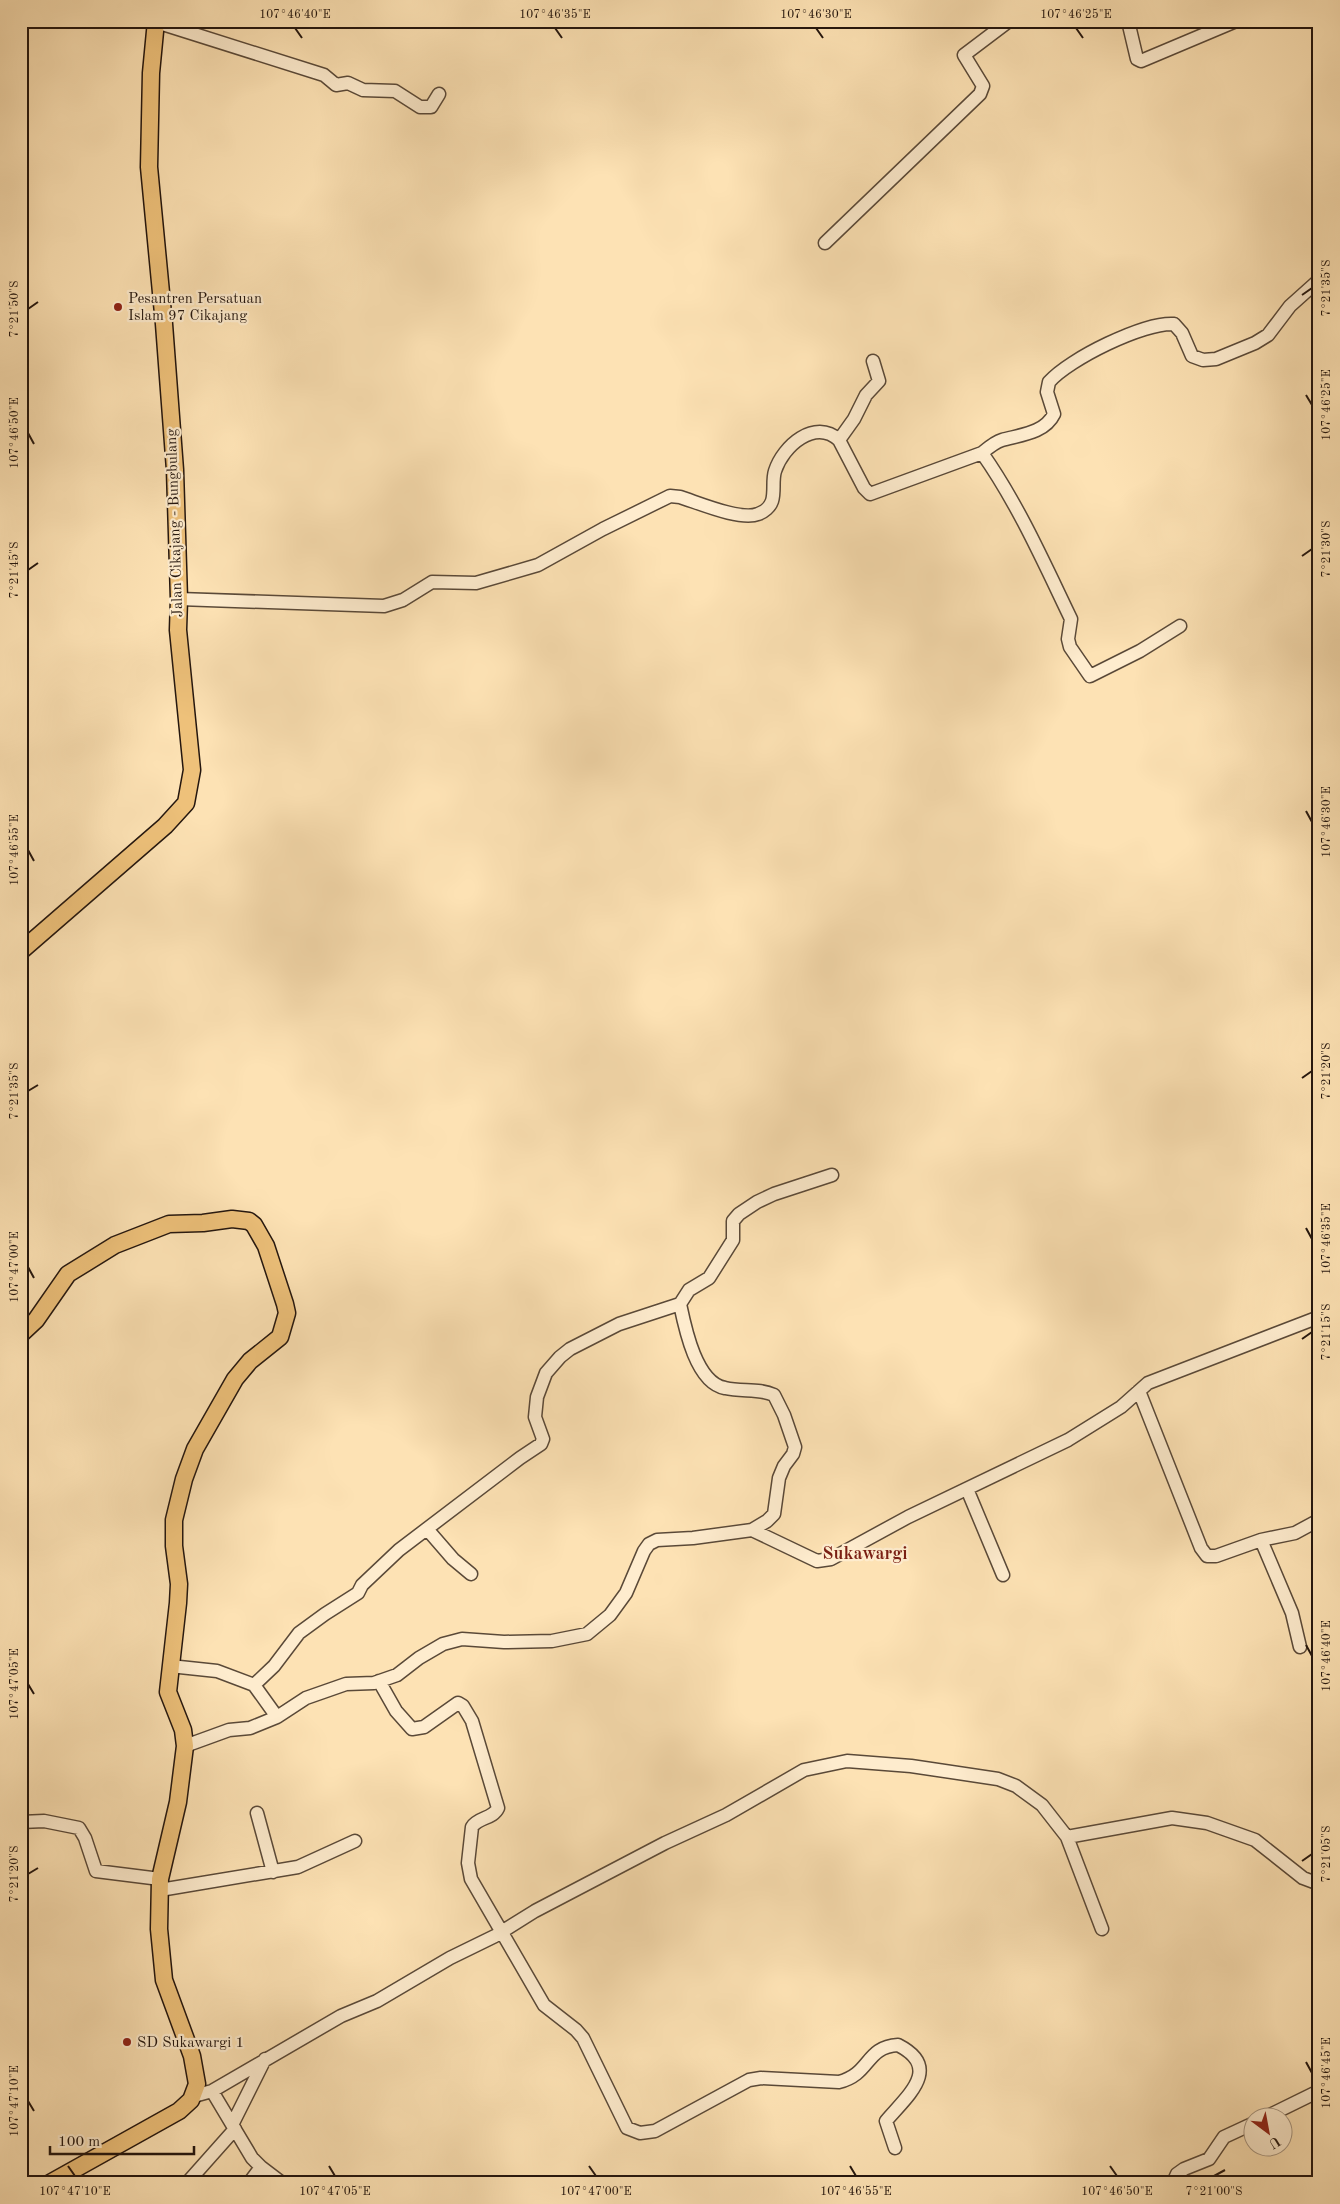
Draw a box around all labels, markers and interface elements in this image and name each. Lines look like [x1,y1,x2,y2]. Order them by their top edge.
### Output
text: 107°46'35"E [519,8,591,21]
text: 107°46'25"E [1040,8,1112,21]
text: 107°46'40"E [259,9,331,21]
text: 107°46'30"E [780,9,852,21]
text: 7°21'35"S [1320,260,1333,316]
text: 7°21'50"S [8,281,21,337]
place label: Pesantren Persatuan Islam 97 Cikajang [128,292,262,324]
marker: Pesantren Persatuan Islam 97 Cikajang [112,301,124,313]
text: 107°46'25"E [1320,369,1333,441]
text: 107°46'50"E [8,397,21,469]
street label: Jalan Cikajang - Bungbulang [165,428,186,618]
text: 7°21'30"S [1321,521,1333,577]
text: 7°21'45"S [8,542,21,598]
text: 107°46'30"E [1321,786,1333,858]
text: 107°46'55"E [8,814,21,886]
text: 7°21'20"S [1321,1043,1333,1099]
text: 7°21'35"S [8,1063,21,1119]
text: 107°46'35"E [1320,1203,1333,1275]
text: 107°47'00"E [9,1231,21,1303]
text: 7°21'15"S [1320,1304,1333,1360]
district label: Sukawargi [822,1545,908,1563]
text: 107°46'40"E [1321,1620,1333,1692]
text: 107°47'05"E [8,1648,21,1720]
text: 7°21'05"S [1320,1826,1333,1882]
text: 7°21'20"S [9,1846,21,1902]
marker: SD Sukawargi 1 [121,2036,133,2048]
place label: SD Sukawargi 1 [137,2036,244,2051]
text: 107°46'45"E [1320,2037,1333,2109]
text: 107°47'10"E [9,2065,21,2137]
north arrow [1242,2106,1292,2156]
scale bar [50,2124,194,2156]
text: U [1266,2133,1283,2151]
text: 100 m [58,2135,100,2150]
text: 107°47'05"E [299,2185,371,2198]
text: 107°46'55"E [820,2185,892,2198]
text: 107°46'50"E [1081,2185,1153,2198]
text: 107°47'10"E [39,2186,111,2198]
text: 107°47'00"E [560,2186,632,2198]
text: 7°21'00"S [1186,2186,1242,2198]

